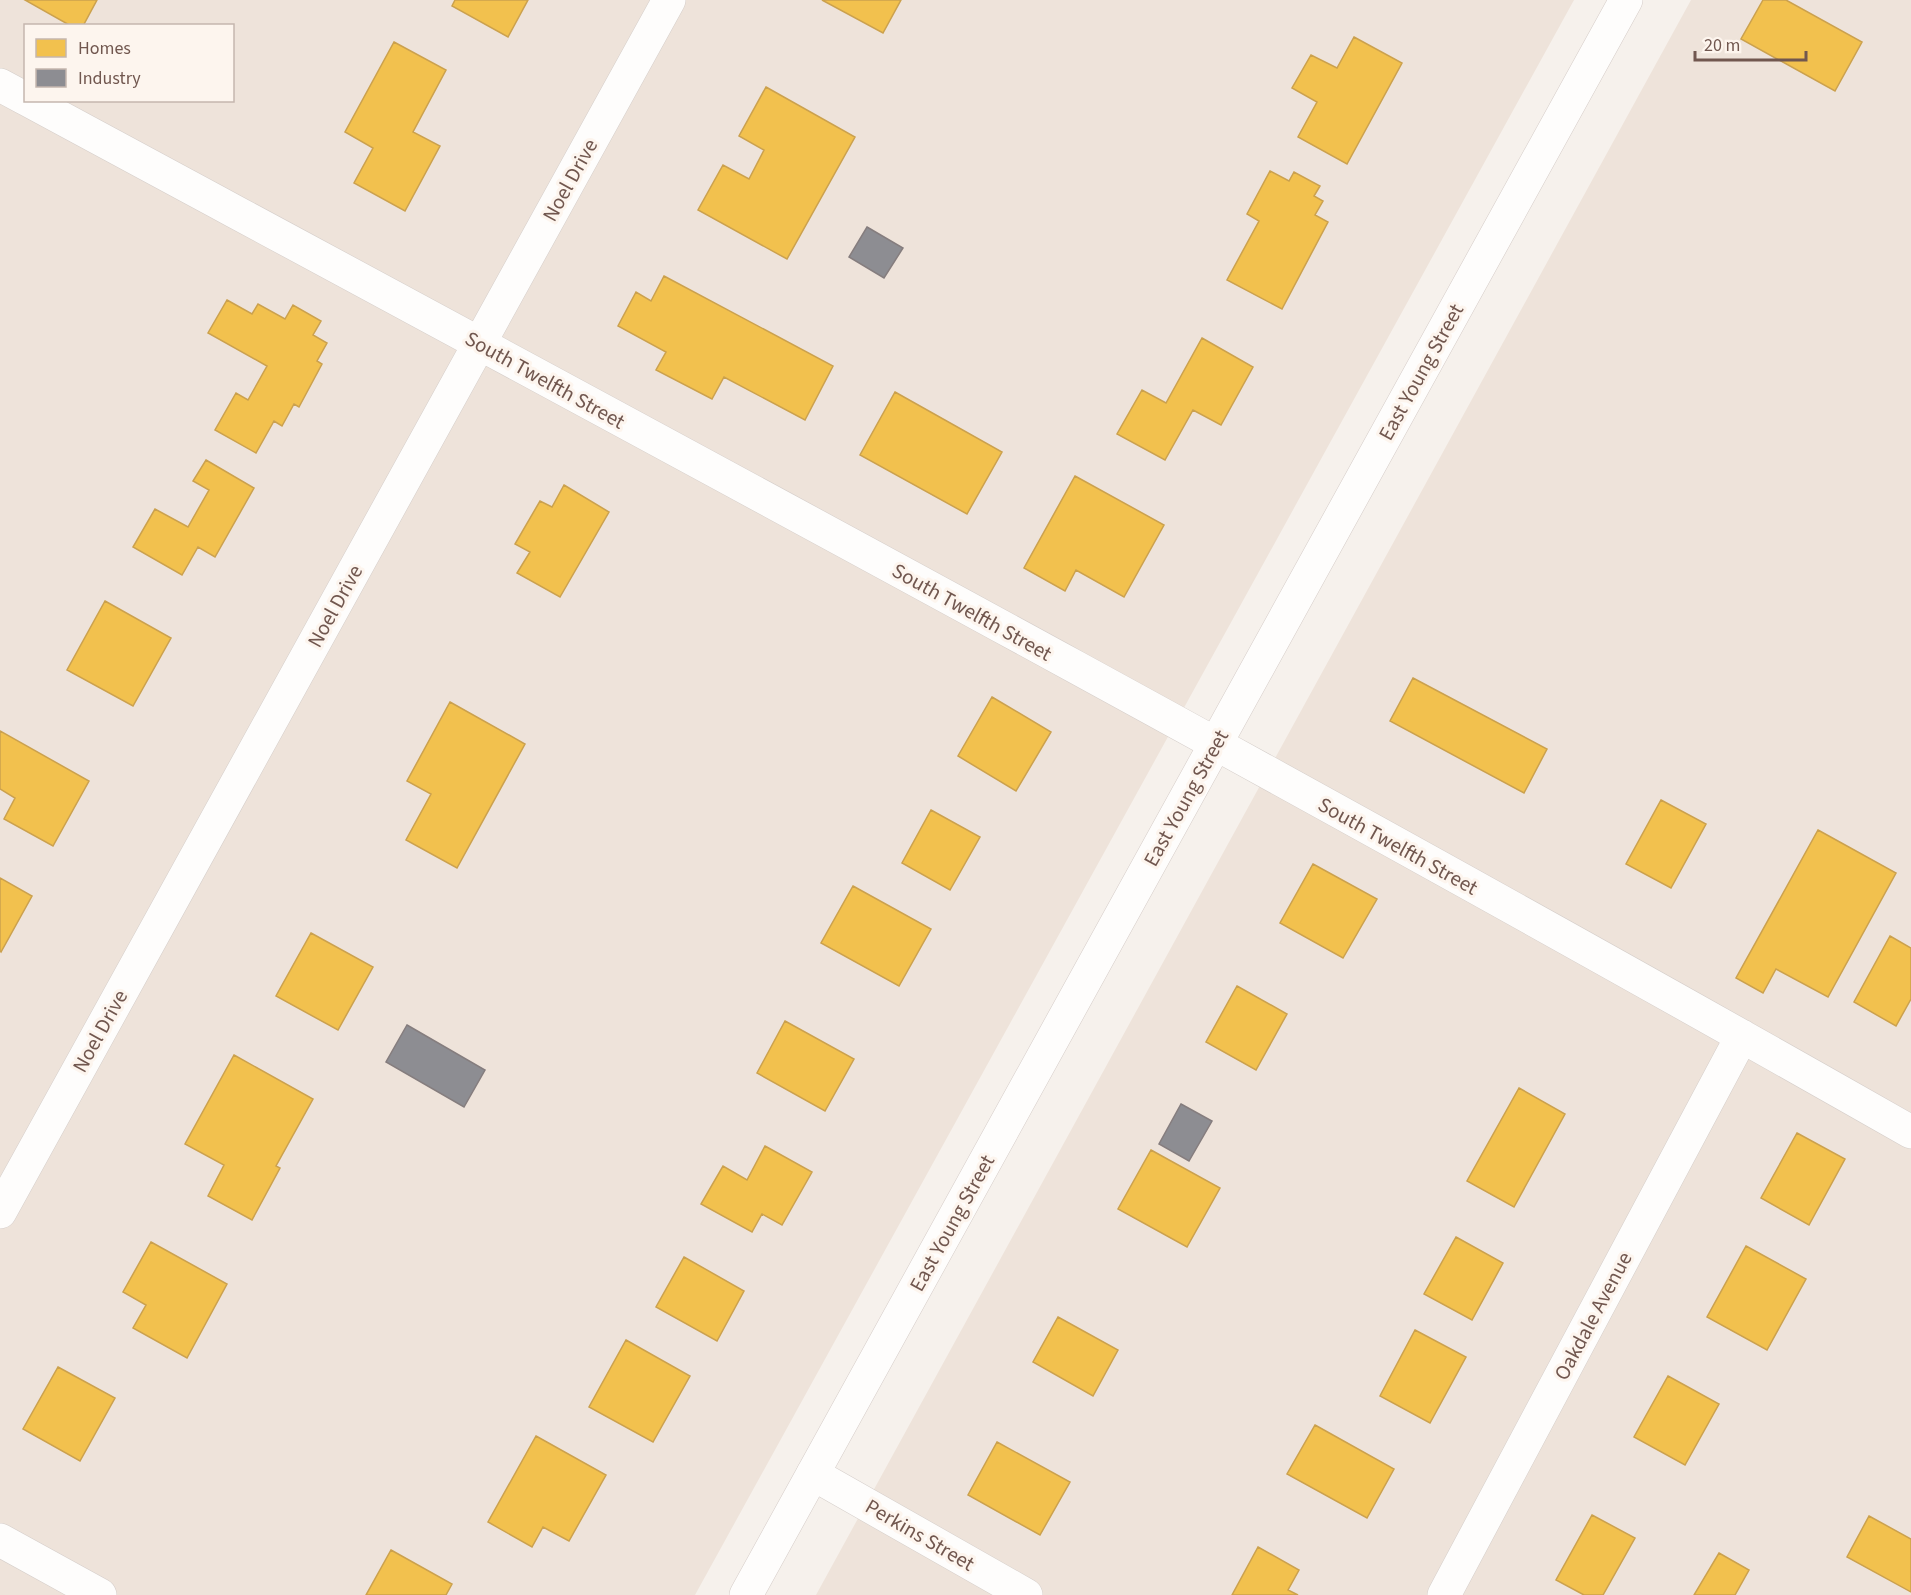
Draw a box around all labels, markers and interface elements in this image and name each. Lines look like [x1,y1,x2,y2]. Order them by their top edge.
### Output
legend [24,24,234,102]
scale bar [1695,24,1806,62]
text: 20 m [1704,33,1740,58]
text: Homes [78,36,131,61]
text: Industry [78,66,141,91]
street label: Noel Drive [535,133,605,227]
street label: East Young Street [1371,298,1471,446]
street label: South Twelfth Street [460,324,630,436]
street label: South Twelfth Street [887,556,1057,668]
street label: Noel Drive [300,559,370,653]
street label: East Young Street [1136,724,1236,872]
street label: South Twelfth Street [1313,790,1483,902]
street label: Noel Drive [65,984,135,1078]
street label: East Young Street [902,1149,1002,1297]
street label: Oakdale Avenue [1547,1246,1639,1386]
street label: Perkins Street [860,1492,980,1578]

